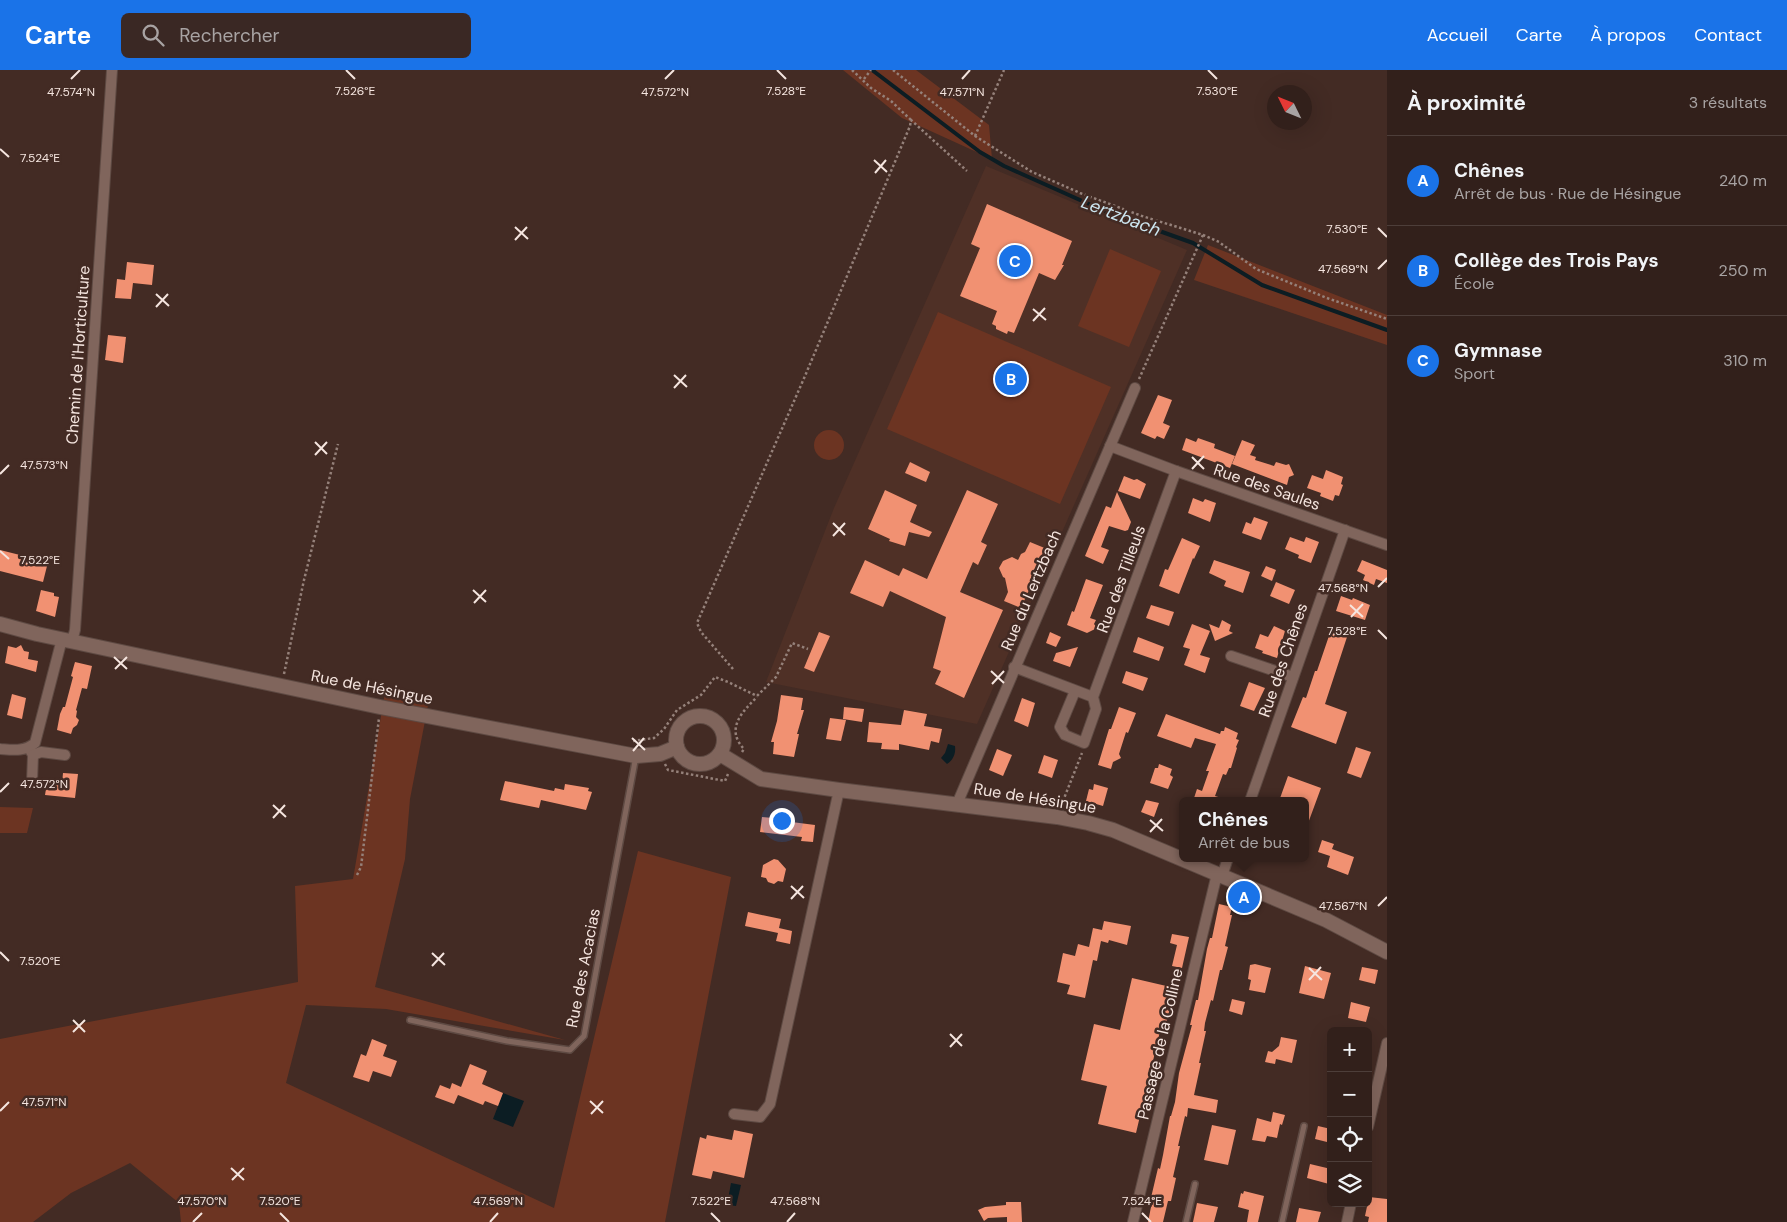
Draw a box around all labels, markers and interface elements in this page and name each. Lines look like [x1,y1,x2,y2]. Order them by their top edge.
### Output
search box [121,13,471,58]
text: Carte [25,20,91,51]
icon: search [139,21,167,49]
text: Rechercher [179,23,280,48]
text: Accueil [1427,23,1488,47]
text: Carte [1516,23,1562,47]
text: À propos [1590,23,1666,47]
text: Contact [1694,23,1762,47]
text: 7.526°E [335,83,375,99]
text: 7.528°E [766,83,806,99]
text: 7.530°E [1196,83,1238,99]
text: 47.574°N [47,84,95,100]
text: 47.572°N [641,84,689,100]
text: 47.571°N [939,84,985,100]
north arrow [1267,85,1312,130]
text: À proximité [1407,89,1526,117]
text: 3 résultats [1689,92,1767,113]
text: 7.524°E [20,150,60,166]
text: Chênes [1454,158,1524,183]
text: A [1417,170,1429,191]
text: 240 m [1719,170,1767,191]
text: Arrêt de bus · Rue de Hésingue [1454,183,1681,204]
water label: Lertzbach [1078,190,1164,242]
text: 7.530°E [1326,221,1368,237]
pin: C [999,242,1031,280]
text: Collège des Trois Pays [1454,248,1659,273]
text: B [1418,260,1428,281]
text: 250 m [1719,260,1767,281]
text: 47.569°N [1318,261,1368,277]
street label: Chemin de l'Horticulture [61,265,95,445]
text: École [1454,273,1494,294]
text: Gymnase [1454,338,1543,363]
text: C [1417,350,1429,371]
text: 310 m [1723,350,1767,371]
pin: B [995,360,1027,398]
text: Sport [1454,363,1495,384]
text: 47.573°N [20,457,68,473]
street label: Rue des Saules [1211,459,1323,515]
street label: Rue des Tilleuls [1092,522,1150,636]
street label: Rue du Lertzbach [996,526,1066,654]
text: 7.522°E [20,552,60,568]
text: 47.568°N [1318,580,1368,596]
street label: Rue des Chênes [1254,600,1312,720]
text: 7.528°E [1327,623,1367,639]
street label: Rue de Hésingue [309,665,435,709]
text: 47.572°N [20,776,68,792]
street label: Rue de Hésingue [972,778,1098,818]
popup [1179,797,1309,862]
text: Chênes [1198,807,1268,832]
your location [769,808,795,834]
text: Arrêt de bus [1198,832,1290,853]
pin: A [1228,878,1260,916]
text: 47.567°N [1319,898,1367,914]
street label: Rue des Acacias [561,907,605,1029]
text: 7.520°E [19,953,61,969]
street label: Passage de la Colline [1132,966,1188,1122]
map controls [1327,1027,1372,1207]
button: + [1327,1027,1372,1072]
button: − [1327,1072,1372,1117]
text: 47.571°N [21,1094,67,1110]
button: locate [1327,1117,1372,1162]
button: layers [1327,1162,1372,1207]
text: 47.570°N [177,1193,227,1209]
text: 7.520°E [259,1193,301,1209]
text: 47.569°N [473,1193,523,1209]
text: 7.522°E [691,1193,731,1209]
text: 47.568°N [770,1193,820,1209]
text: 7.524°E [1122,1193,1162,1209]

